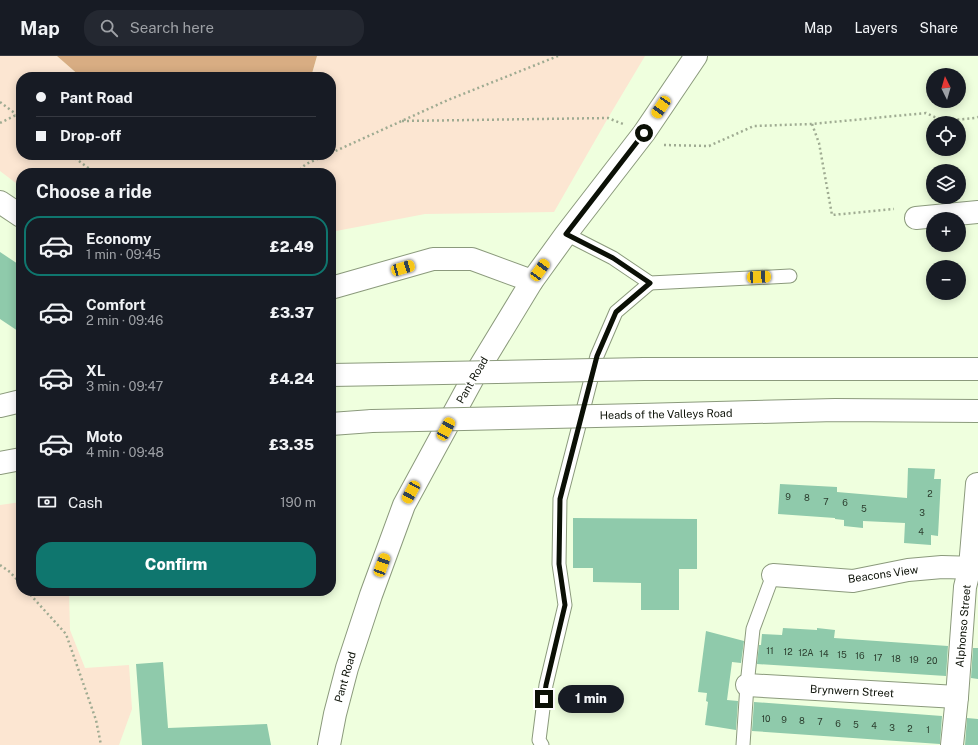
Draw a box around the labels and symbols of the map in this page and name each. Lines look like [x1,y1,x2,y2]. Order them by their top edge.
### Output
north arrow [926,68,966,108]
car [649,94,673,120]
route start [635,124,653,142]
car [528,257,552,283]
car [390,259,416,277]
car [747,270,771,284]
street label: Pant Road [454,354,490,406]
street label: Heads of the Valleys Road [599,407,733,421]
car [435,416,457,442]
car [400,479,422,505]
house number: 2 [927,488,933,499]
house number: 9 [785,491,791,502]
house number: 8 [804,492,810,503]
house number: 7 [823,496,829,507]
house number: 6 [842,497,848,508]
house number: 5 [861,503,867,514]
house number: 3 [919,507,925,518]
house number: 4 [918,526,924,537]
car [372,552,392,578]
street label: Beacons View [847,563,919,585]
street label: Alphonso Street [953,584,973,668]
house number: 11 [766,645,774,656]
house number: 12 [783,646,793,657]
house number: 12A [798,647,814,658]
house number: 14 [819,648,829,659]
house number: 15 [837,649,847,660]
street label: Pant Road [332,650,358,704]
house number: 16 [855,650,865,661]
house number: 17 [873,652,883,663]
house number: 18 [891,653,901,664]
house number: 19 [909,654,919,665]
house number: 20 [927,655,938,666]
street label: Brynwern Street [810,683,894,699]
callout: 1 min [558,685,624,713]
route end [535,690,553,708]
house number: 10 [761,713,771,724]
house number: 9 [781,714,787,725]
house number: 8 [799,715,805,726]
house number: 7 [817,716,823,727]
house number: 6 [835,718,841,729]
house number: 5 [853,719,859,730]
house number: 4 [871,720,877,731]
house number: 3 [889,722,895,733]
house number: 2 [907,723,913,734]
house number: 1 [926,724,930,735]

